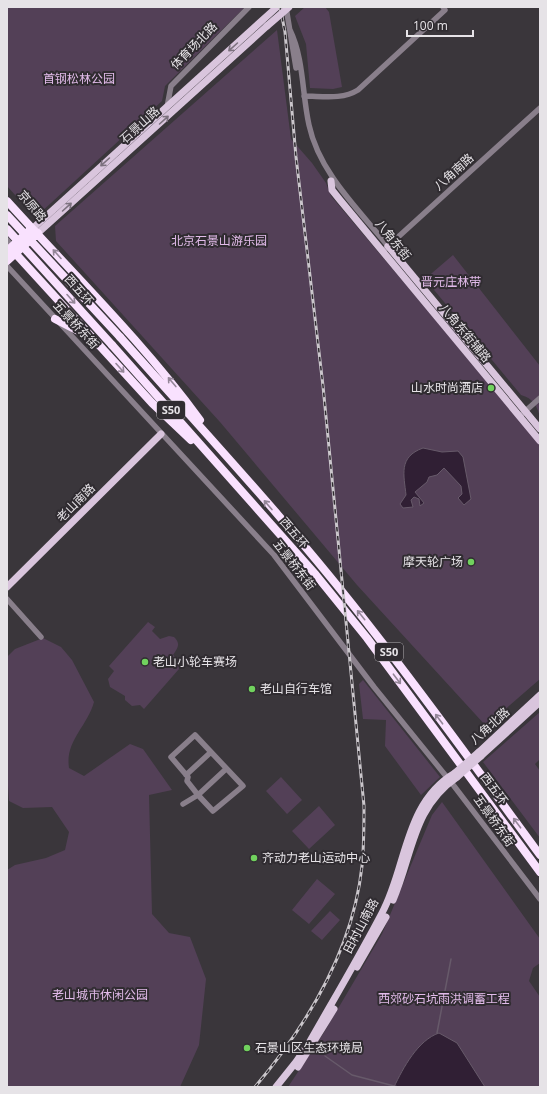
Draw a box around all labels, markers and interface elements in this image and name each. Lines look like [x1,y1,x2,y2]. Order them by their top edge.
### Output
scale bar [407,12,473,38]
text: 100 m [413,17,448,34]
street label: 体育场北路 [167,18,221,73]
one-way arrow [228,42,238,51]
park label: 首钢松林公园 [43,70,115,87]
street label: 石景山路 [116,102,163,147]
one-way arrow [158,115,169,124]
street label: 八角南路 [430,149,477,194]
one-way arrow [101,157,111,166]
street label: 京原路 [14,186,50,225]
one-way arrow [62,202,72,211]
street label: 八角东街 [372,216,415,264]
park label: 北京石景山游乐园 [171,232,267,249]
one-way arrow [52,248,61,259]
street label: 西五环 [61,271,98,309]
park label: 晋元庄林带 [421,273,481,290]
one-way arrow [66,294,76,304]
street label: 五景桥东街 [50,297,103,352]
street label: 八角东街辅路 [436,300,495,366]
one-way arrow [115,363,125,373]
one-way arrow [167,376,176,387]
place label: 山水时尚酒店 [411,379,483,396]
marker: 山水时尚酒店 [486,383,496,393]
road number: S50 [157,401,185,419]
street label: 老山南路 [53,480,99,526]
one-way arrow [264,500,273,510]
street label: 西五环 [276,514,313,552]
street label: 五景桥东街 [269,536,320,594]
place label: 摩天轮广场 [403,553,463,570]
marker: 摩天轮广场 [466,557,476,567]
one-way arrow [356,610,365,621]
road number: S50 [375,643,403,661]
place label: 老山小轮车赛场 [153,653,237,670]
marker: 老山小轮车赛场 [140,657,150,667]
one-way arrow [393,673,401,684]
place label: 老山自行车馆 [260,680,332,697]
marker: 老山自行车馆 [247,684,257,694]
street label: 八角北路 [466,703,513,748]
one-way arrow [435,714,443,725]
street label: 西五环 [477,769,512,808]
street label: 五景桥东街 [470,791,519,850]
one-way arrow [513,818,521,829]
place label: 齐动力老山运动中心 [262,849,370,866]
marker: 齐动力老山运动中心 [249,853,259,863]
street label: 田村山南路 [339,895,382,956]
park label: 老山城市休闲公园 [52,986,148,1003]
park label: 西郊砂石坑雨洪调蓄工程 [378,990,510,1007]
place label: 石景山区生态环境局 [255,1039,363,1056]
marker: 石景山区生态环境局 [242,1043,252,1053]

